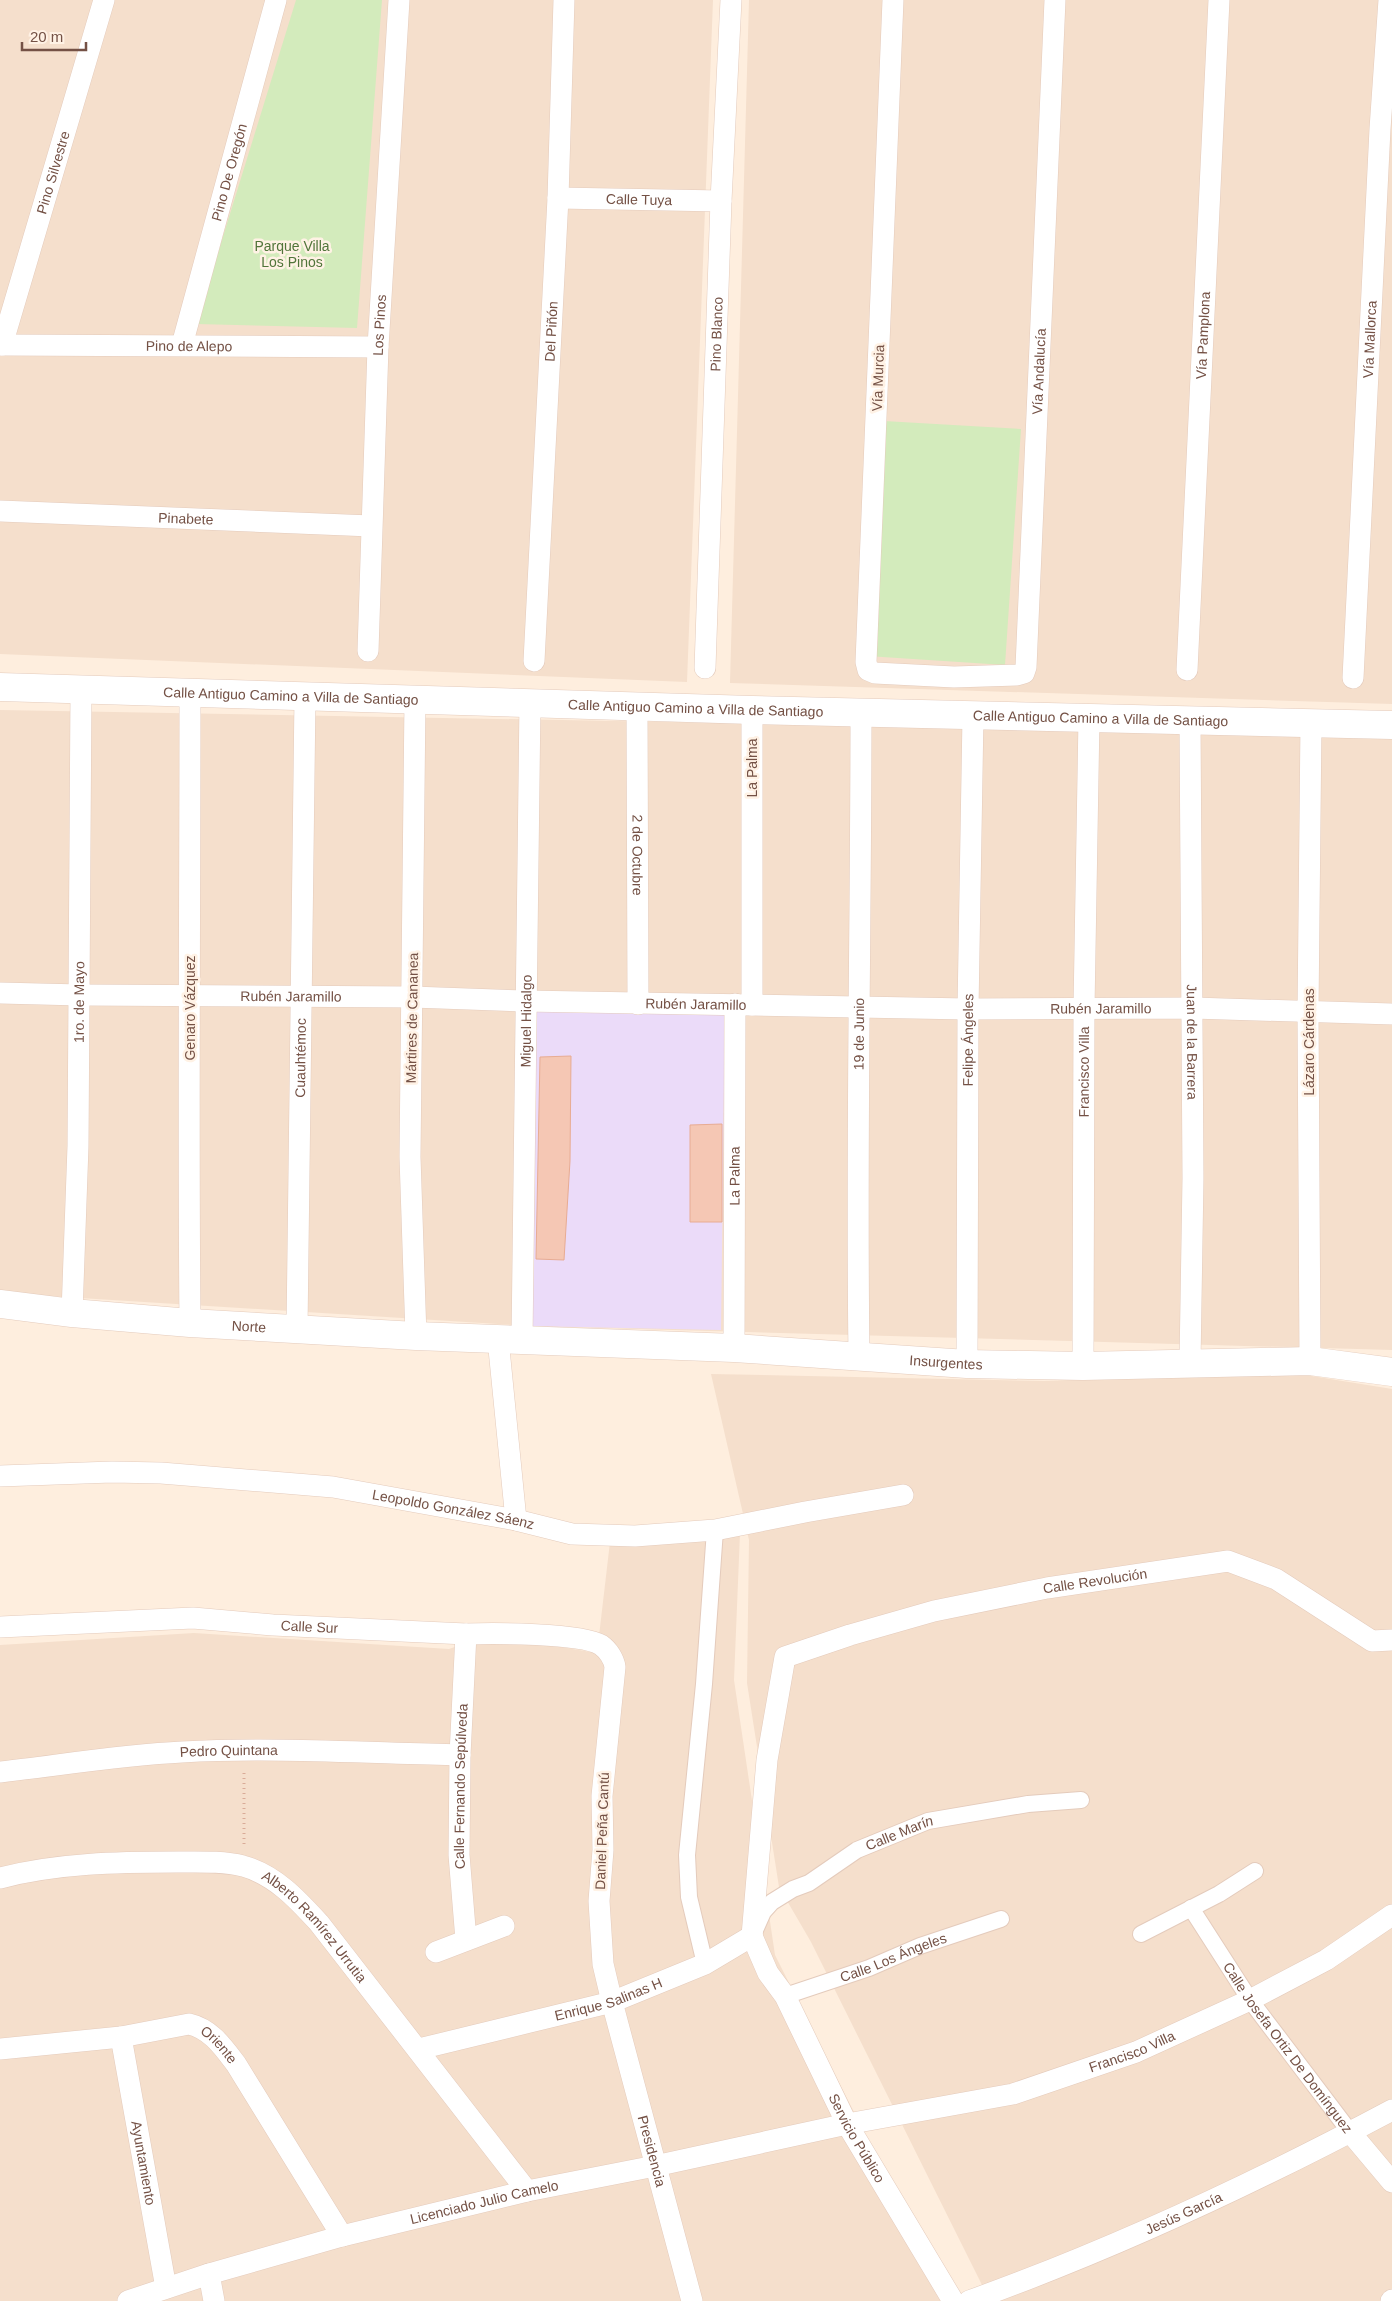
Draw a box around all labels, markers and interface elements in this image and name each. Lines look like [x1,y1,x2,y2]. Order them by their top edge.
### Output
scale bar [22,20,86,52]
text: 20 m [30,28,63,45]
street label: Pino De Oregón [208,122,250,223]
street label: Pino Silvestre [33,129,73,216]
street label: Calle Tuya [606,191,672,208]
park label: Parque Villa Los Pinos [254,238,330,270]
street label: Vía Pamplona [1193,291,1213,380]
street label: Los Pinos [370,294,389,356]
street label: Pino Blanco [707,296,726,372]
street label: Vía Mallorca [1360,300,1380,379]
street label: Del Piñón [542,301,561,362]
street label: Vía Andalucía [1029,328,1049,415]
street label: Pino de Alepo [146,338,233,354]
street label: Vía Murcia [869,344,887,412]
street label: Pinabete [158,509,214,528]
street label: Calle Antiguo Camino a Villa de Santiago [163,684,419,708]
street label: Calle Antiguo Camino a Villa de Santiago [568,696,824,720]
street label: Calle Antiguo Camino a Villa de Santiago [973,707,1229,729]
street label: La Palma [744,738,760,798]
street label: 2 de Octubre [629,814,646,896]
street label: Mártires de Cananea [403,952,421,1084]
street label: Genaro Vázquez [182,955,198,1061]
street label: 1ro. de Mayo [71,961,87,1043]
street label: Miguel Hidalgo [517,974,535,1068]
street label: Juan de la Barrera [1184,984,1200,1100]
street label: Rubén Jaramillo [240,988,342,1005]
street label: Lázaro Cárdenas [1301,988,1317,1096]
street label: Felipe Ángeles [960,993,976,1086]
street label: Rubén Jaramillo [645,995,747,1013]
street label: 19 de Junio [851,998,867,1070]
street label: Rubén Jaramillo [1050,1000,1152,1017]
street label: Cuauhtémoc [292,1018,309,1098]
street label: Francisco Villa [1076,1026,1092,1117]
street label: La Palma [726,1146,743,1206]
street label: Norte [231,1317,267,1335]
street label: Insurgentes [909,1352,983,1372]
street label: Leopoldo González Sáenz [371,1486,536,1532]
street label: Calle Revolución [1042,1565,1148,1597]
street label: Calle Sur [280,1617,339,1636]
street label: Calle Fernando Sepúlveda [451,1703,471,1870]
street label: Pedro Quintana [179,1742,278,1760]
street label: Daniel Peña Cantú [592,1772,612,1890]
street label: Calle Marín [863,1812,934,1854]
street label: Alberto Ramírez Urrutia [259,1867,370,1986]
street label: Calle Los Ángeles [838,1930,949,1985]
street label: Calle Josefa Ortiz De Domínguez [1220,1959,1356,2136]
street label: Enrique Salinas H [553,1974,665,2024]
street label: Oriente [198,2022,241,2067]
street label: Francisco Villa [1087,2027,1177,2075]
street label: Servicio Público [825,2091,888,2186]
street label: Presidencia [635,2114,669,2189]
street label: Ayuntamiento [128,2120,159,2207]
street label: Licenciado Julio Camelo [408,2177,560,2227]
street label: Jesús García [1143,2189,1225,2237]

